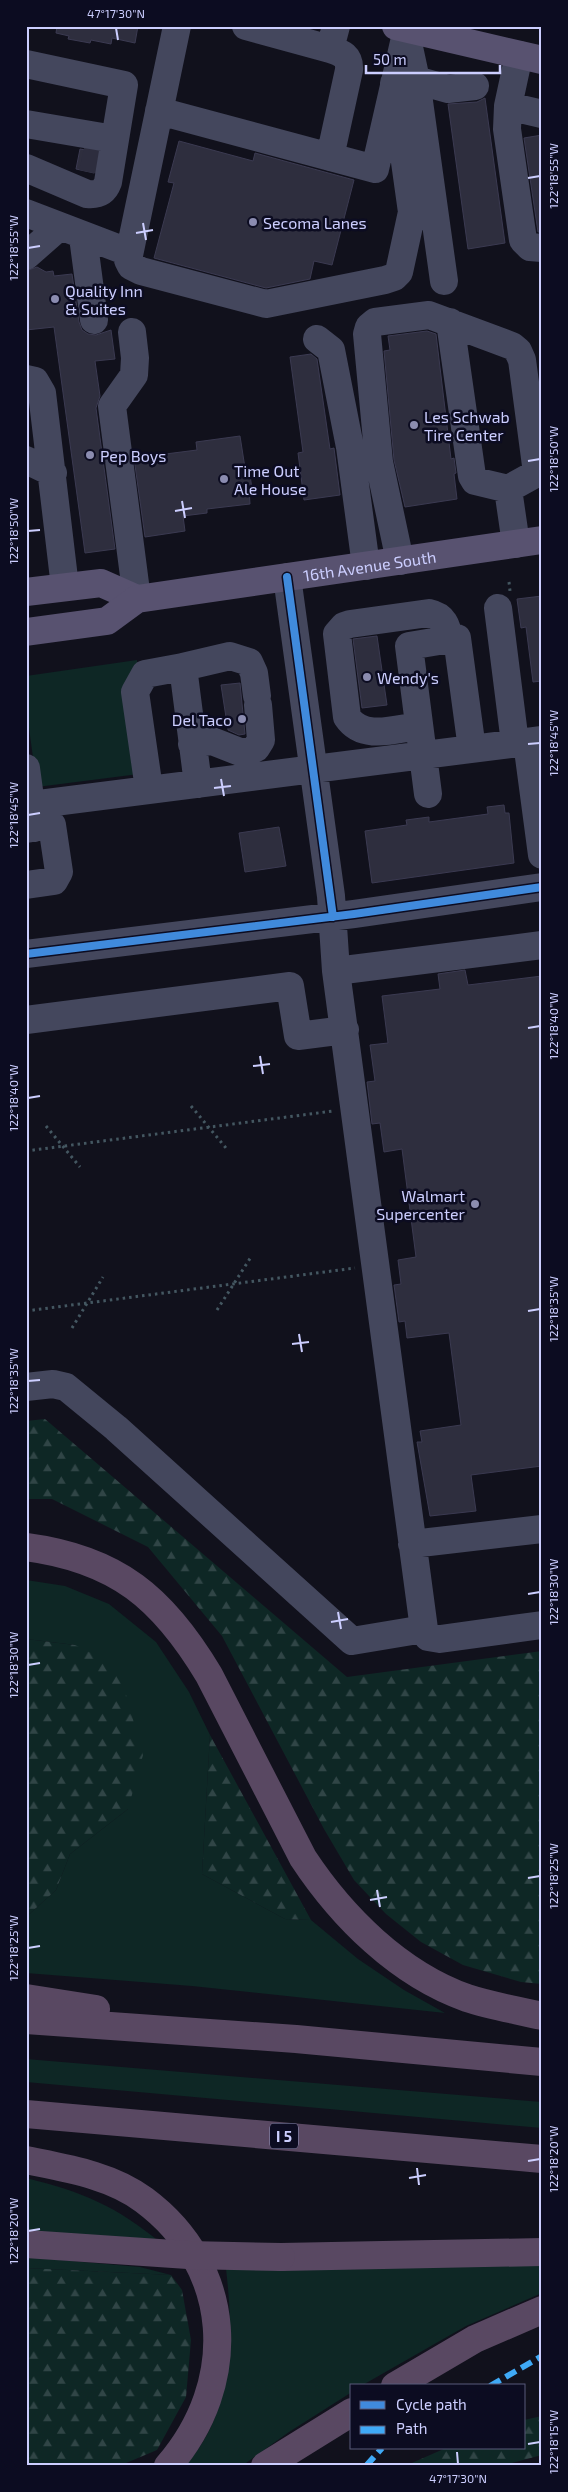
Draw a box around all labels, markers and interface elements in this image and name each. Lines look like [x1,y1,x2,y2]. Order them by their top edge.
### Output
text: 47°17'30"N [87,6,145,20]
scale bar [366,42,499,74]
text: 50 m [373,50,407,68]
text: 122°18'55"W [546,143,560,209]
place label: Secoma Lanes [263,213,367,232]
text: 122°18'55"W [6,215,20,281]
marker: Secoma Lanes [247,216,259,228]
place label: Quality Inn & Suites [65,281,143,318]
marker: Quality Inn & Suites [49,293,61,305]
place label: Les Schwab Tire Center [424,407,510,444]
marker: Les Schwab Tire Center [408,419,420,431]
text: 122°18'50"W [546,426,560,492]
place label: Pep Boys [100,446,166,465]
marker: Pep Boys [84,449,96,461]
place label: Time Out Ale House [234,461,306,498]
marker: Time Out Ale House [218,473,230,485]
text: 122°18'50"W [6,498,20,564]
street label: 16th Avenue South [302,546,437,584]
place label: Wendy's [377,668,439,687]
marker: Wendy's [361,671,373,683]
place label: Del Taco [172,710,232,729]
text: 122°18'45"W [546,710,560,776]
marker: Del Taco [236,713,248,725]
text: 122°18'45"W [6,782,20,848]
text: 122°18'40"W [546,992,560,1060]
text: 122°18'40"W [6,1064,20,1132]
place label: Walmart Supercenter [376,1186,466,1223]
marker: Walmart Supercenter [469,1198,481,1210]
text: 122°18'35"W [546,1276,560,1342]
text: 122°18'35"W [6,1348,20,1414]
text: 122°18'30"W [546,1559,560,1625]
text: 122°18'30"W [6,1632,20,1698]
text: 122°18'25"W [546,1843,560,1909]
text: 122°18'25"W [6,1915,20,1981]
road number: I 5 [270,2124,298,2148]
text: 122°18'20"W [546,2126,560,2192]
text: 122°18'20"W [6,2198,20,2264]
legend [350,2384,526,2450]
text: Cycle path [396,2395,467,2413]
text: 122°18'15"W [546,2410,560,2474]
text: Path [396,2419,427,2437]
text: 47°17'30"N [429,2471,487,2485]

